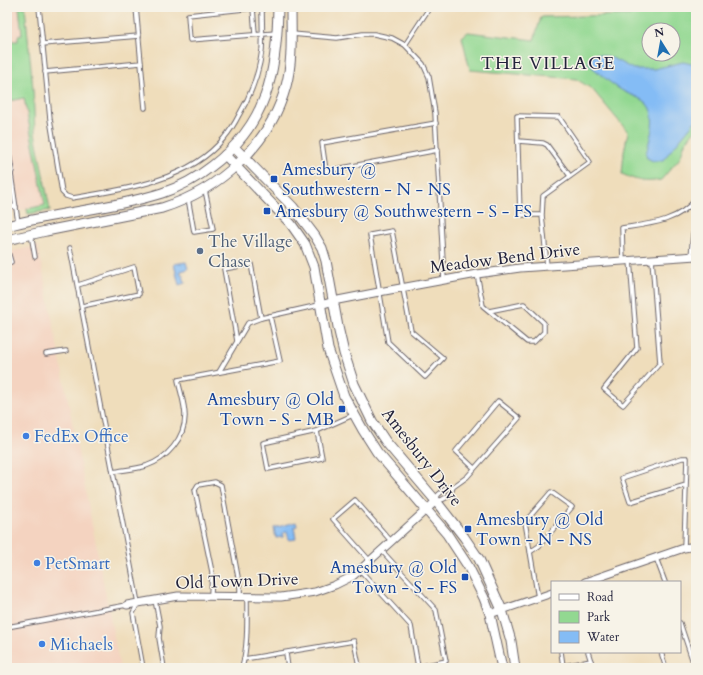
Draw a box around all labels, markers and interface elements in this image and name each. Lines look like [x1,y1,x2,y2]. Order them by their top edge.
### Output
north arrow [641,22,681,62]
text: N [653,24,666,41]
district label: THE VILLAGE [481,51,615,76]
place label: Amesbury @ Southwestern - N - NS [282,158,451,201]
marker: Amesbury @ Southwestern - N - NS [269,174,279,184]
place label: Amesbury @ Southwestern - S - FS [275,200,532,223]
marker: Amesbury @ Southwestern - S - FS [262,206,272,216]
place label: The Village Chase [208,230,293,273]
street label: Meadow Bend Drive [429,237,581,279]
marker: The Village Chase [195,246,205,256]
place label: Amesbury @ Old Town - S - MB [207,388,334,431]
street label: Amesbury Drive [376,403,468,511]
marker: Amesbury @ Old Town - S - MB [337,404,347,414]
place label: FedEx Office [34,425,129,448]
marker: FedEx Office [21,431,31,441]
place label: Amesbury @ Old Town - N - NS [476,508,603,551]
marker: Amesbury @ Old Town - N - NS [463,524,473,534]
place label: PetSmart [45,552,111,575]
place label: Amesbury @ Old Town - S - FS [330,556,457,599]
marker: PetSmart [32,558,42,568]
street label: Old Town Drive [175,567,299,595]
marker: Amesbury @ Old Town - S - FS [460,572,470,582]
legend [551,581,681,653]
text: Road [587,589,614,605]
text: Park [587,609,611,625]
text: Water [586,629,620,645]
place label: Michaels [50,633,113,656]
marker: Michaels [37,639,47,649]

